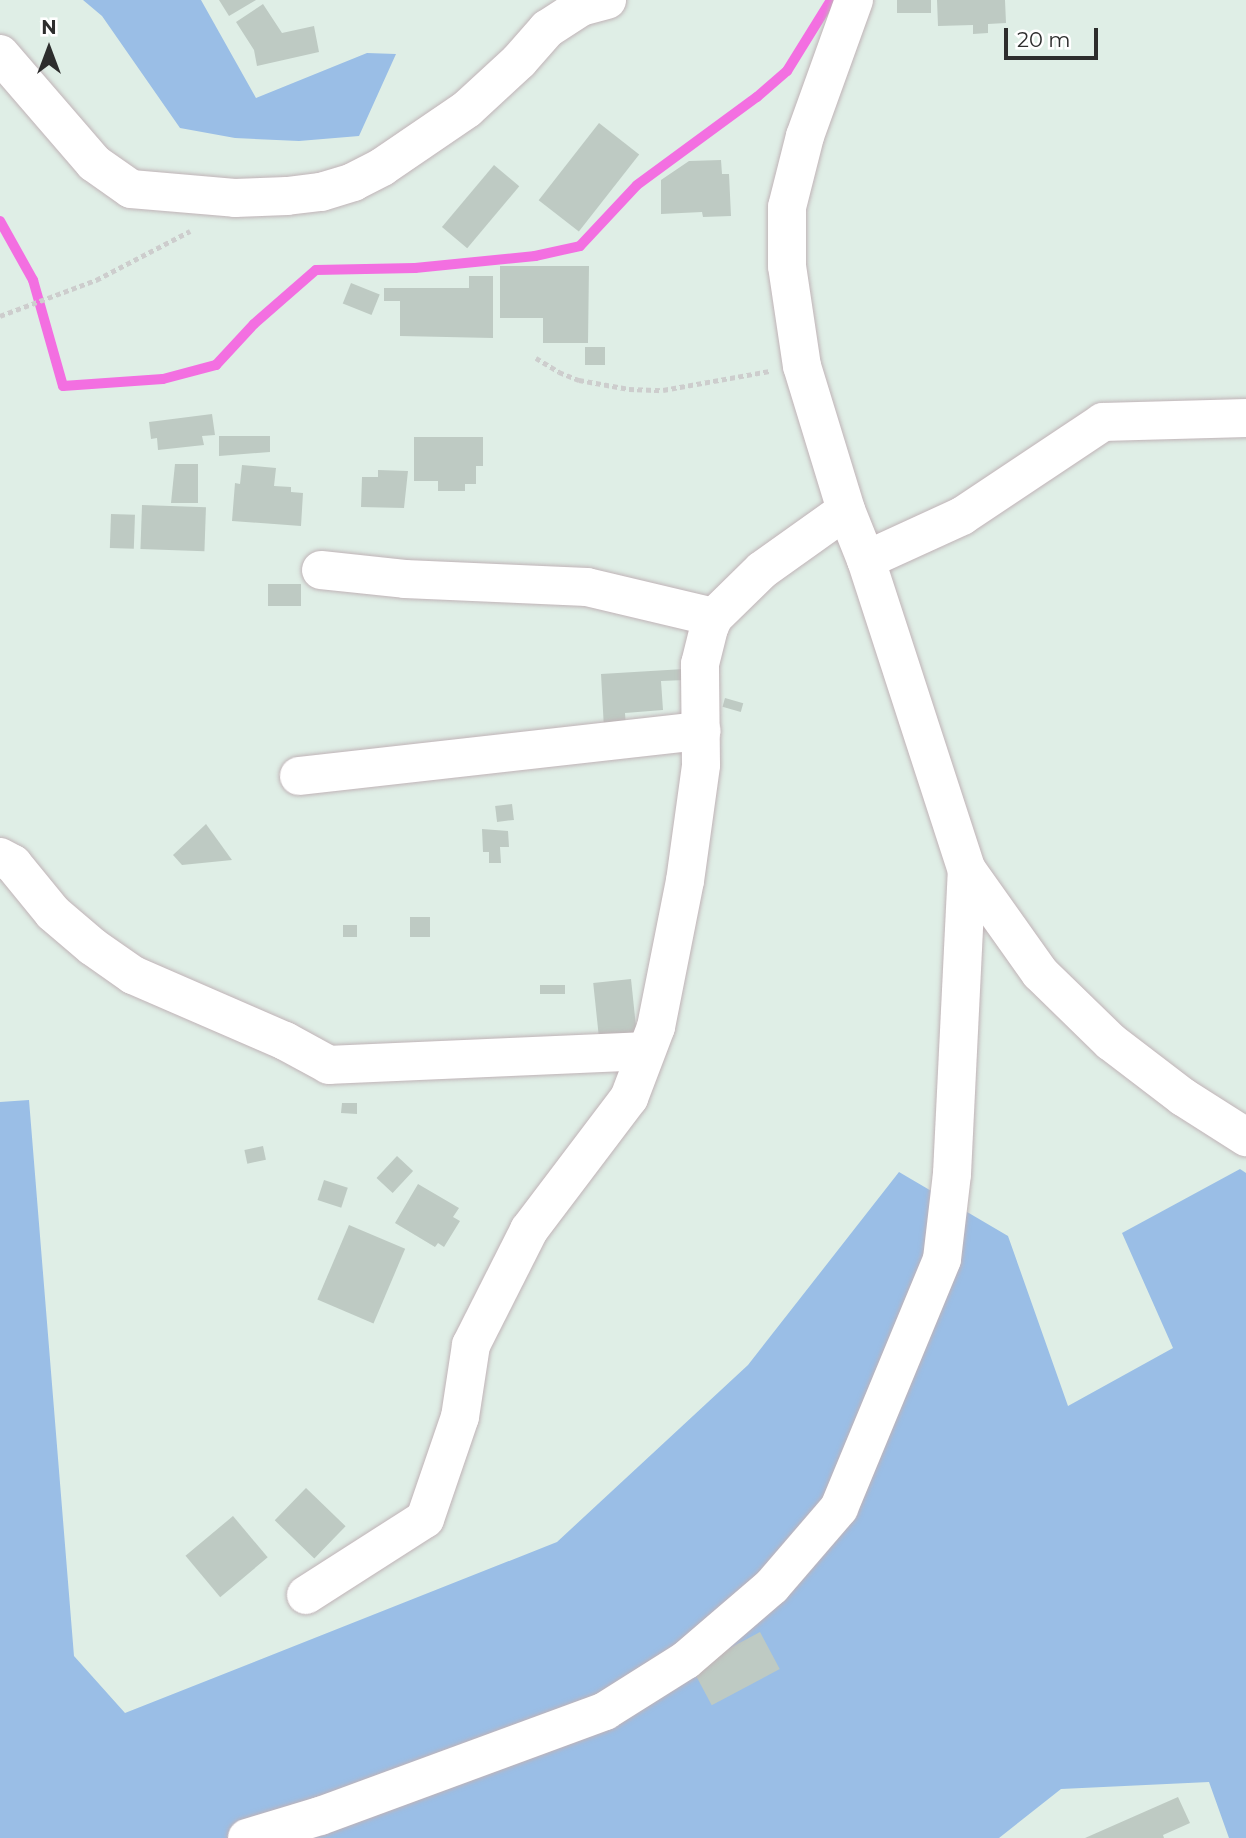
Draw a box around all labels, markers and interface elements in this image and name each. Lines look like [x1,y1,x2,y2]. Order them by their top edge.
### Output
north arrow [14,14,84,84]
scale bar [1008,14,1102,58]
text: N [41,16,57,39]
text: 20 m [1017,27,1071,52]

